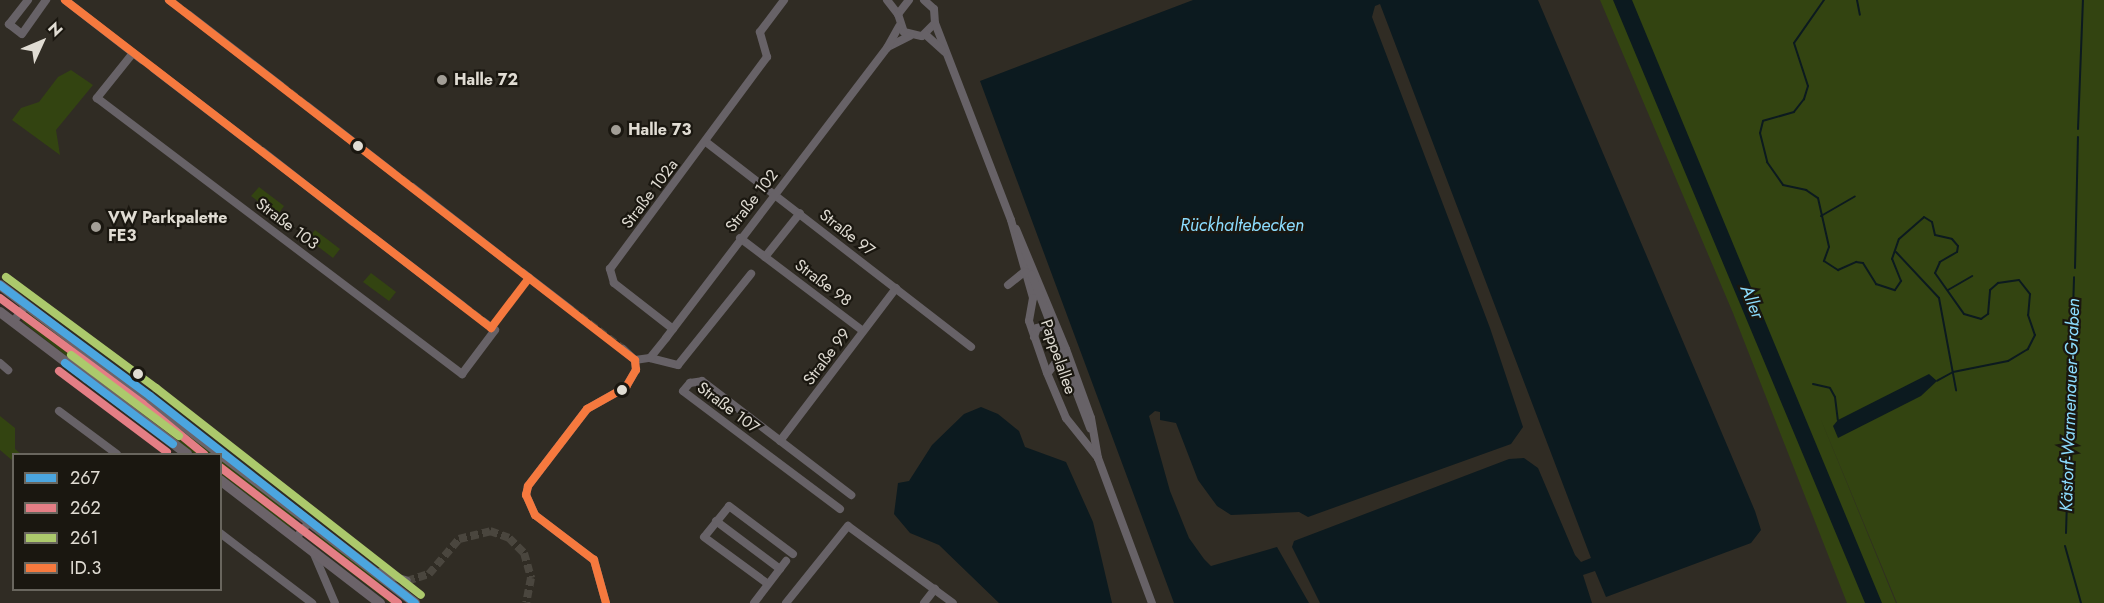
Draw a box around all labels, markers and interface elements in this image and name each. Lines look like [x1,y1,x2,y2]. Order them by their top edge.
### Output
north arrow [12,12,72,72]
text: N [43,17,68,42]
place label: Halle 72 [454,70,518,90]
marker: Halle 72 [435,73,449,87]
place label: Halle 73 [628,120,691,140]
marker: Halle 73 [609,123,623,137]
unlabelled marker [352,140,364,152]
street label: Straße 102a [618,156,682,232]
street label: Straße 102 [722,166,782,236]
street label: Straße 103 [252,194,322,254]
street label: Straße 97 [815,205,879,261]
place label: VW Parkpalette FE3 [108,208,227,246]
water label: Rückhaltebecken [1180,214,1304,236]
marker: VW Parkpalette FE3 [89,220,103,234]
street label: Straße 98 [791,256,855,310]
water label: Aller [1736,282,1768,322]
water label: Kästorf-Warmenauer-Graben [2055,298,2085,512]
street label: Pappelallee [1036,317,1080,397]
street label: Straße 99 [799,325,855,389]
unlabelled marker [132,368,144,380]
street label: Straße 107 [693,378,763,438]
unlabelled marker [616,384,628,396]
legend [12,453,222,591]
text: 267 [70,465,100,491]
text: 262 [70,495,101,521]
text: 261 [70,525,99,551]
text: ID.3 [70,555,101,581]

